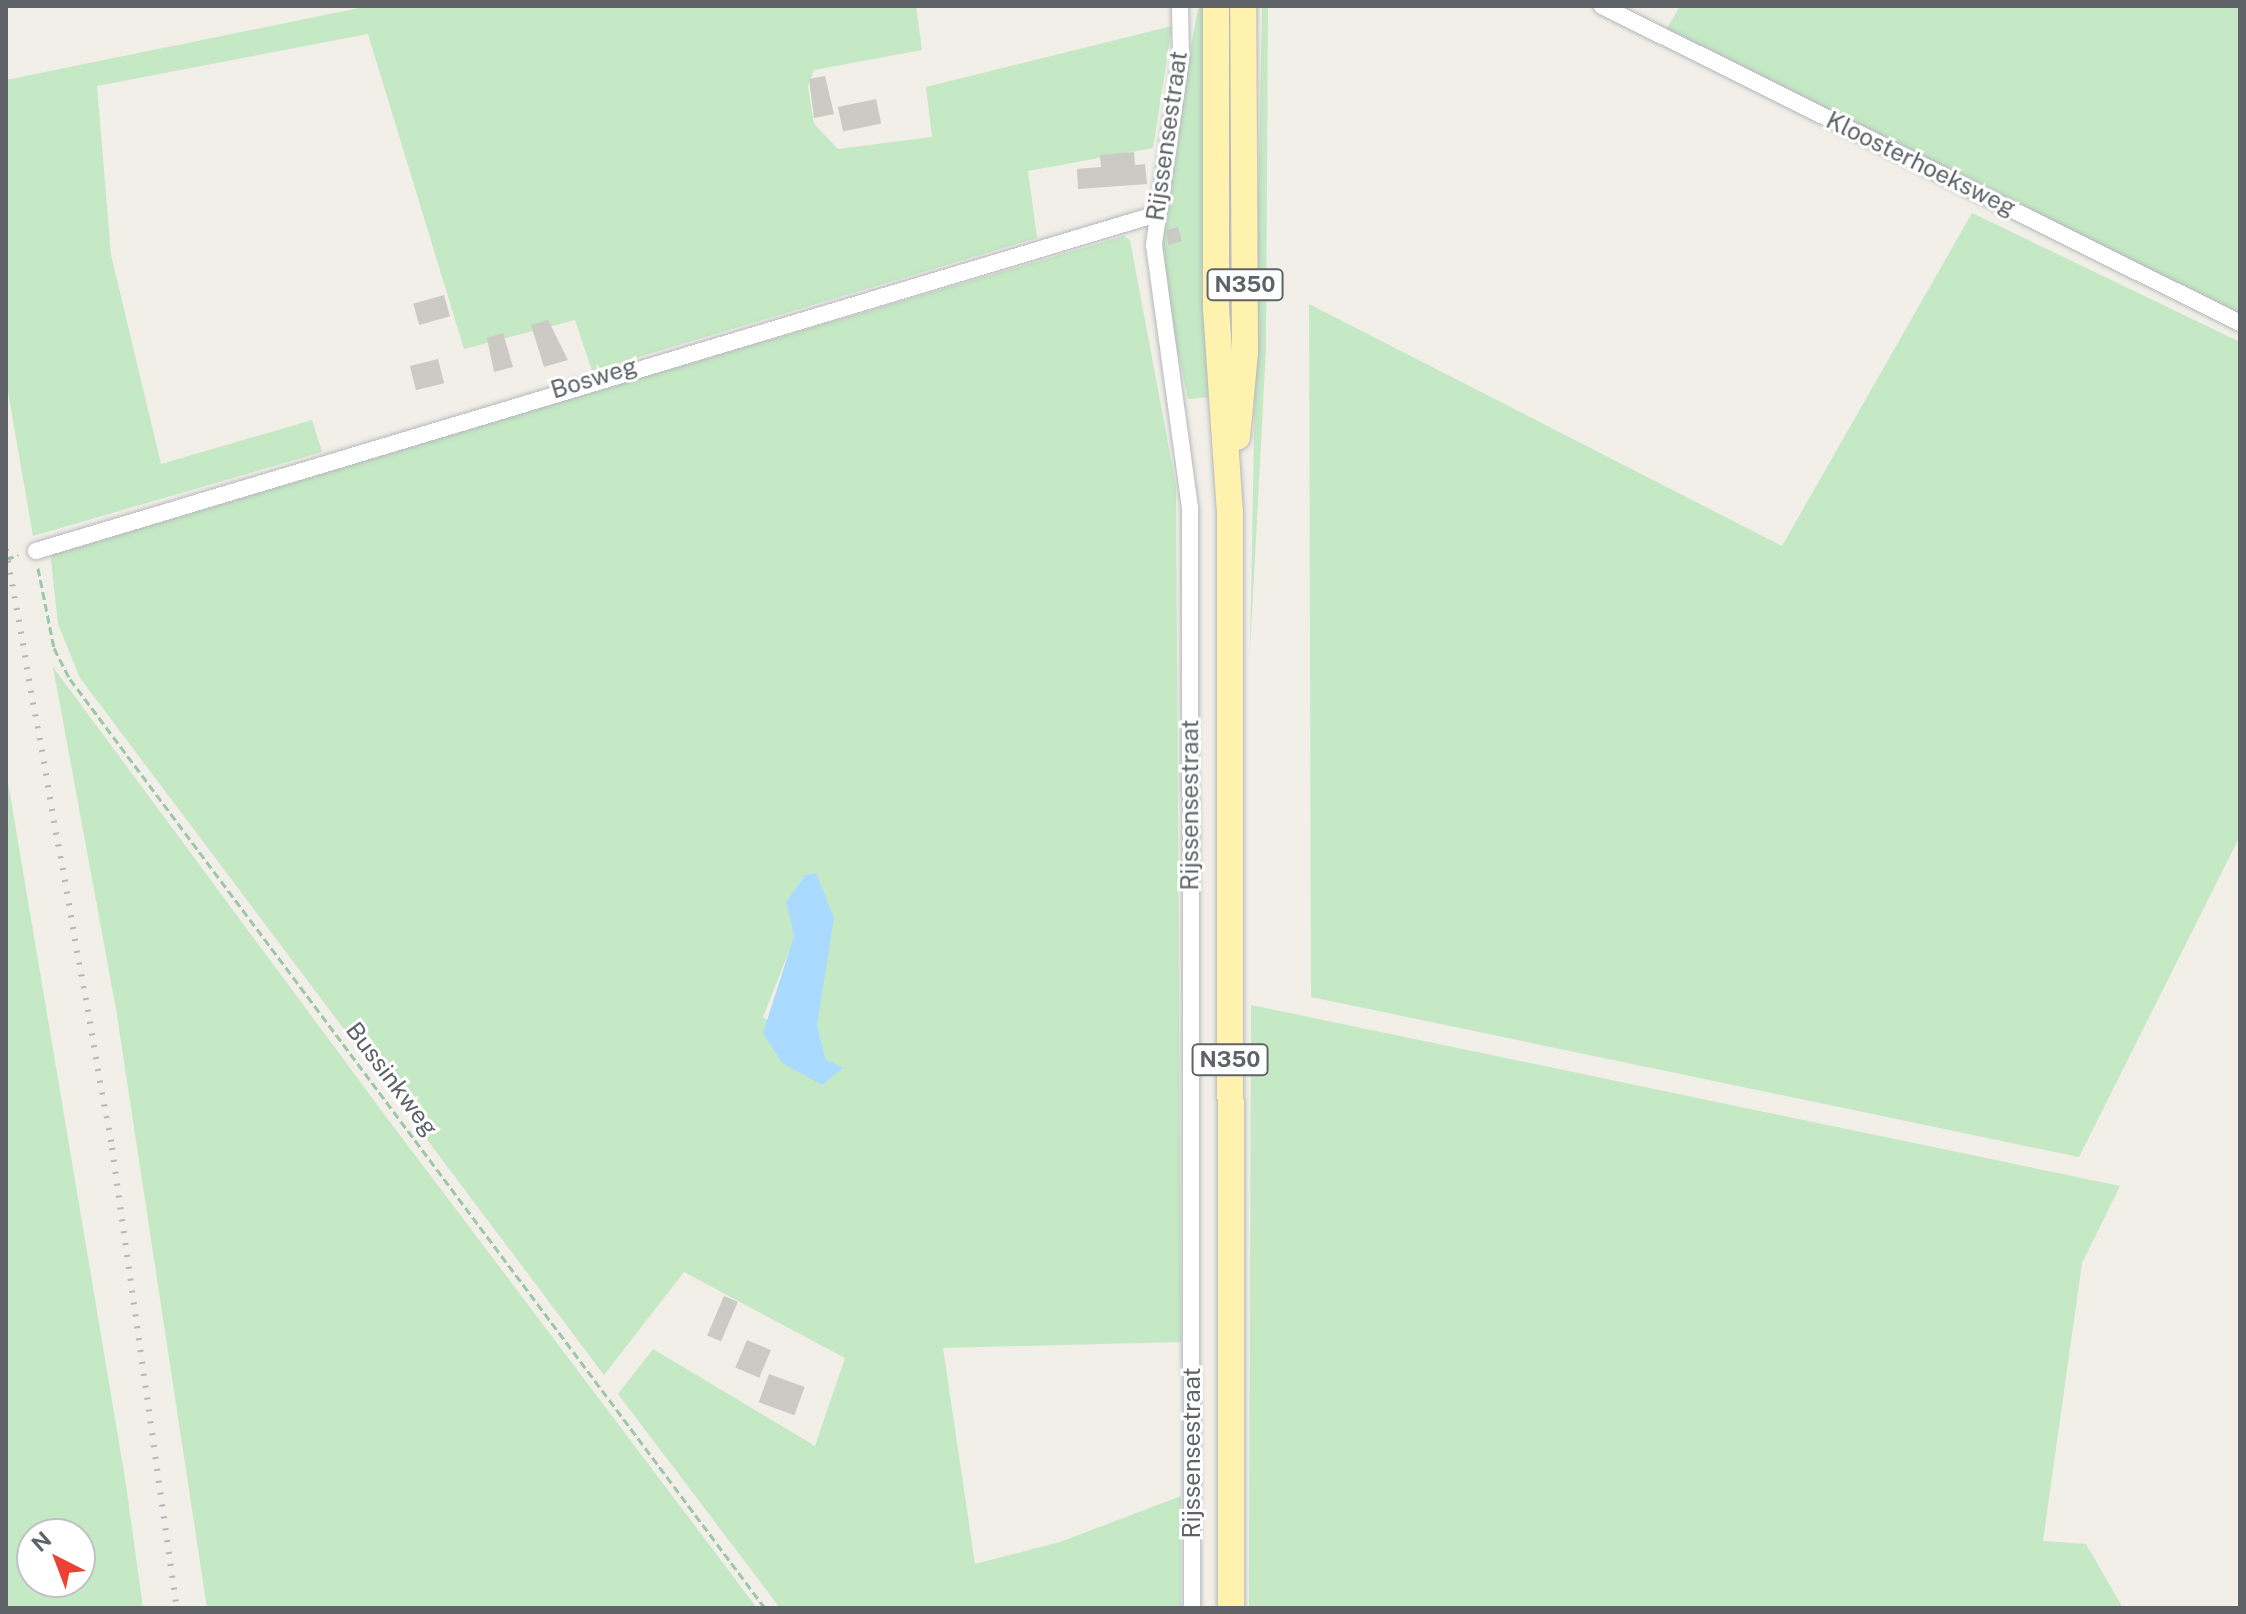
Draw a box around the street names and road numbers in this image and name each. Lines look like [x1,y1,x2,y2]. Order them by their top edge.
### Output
street label: Rijssensestraat [1141,49,1193,223]
street label: Kloosterhoeksweg [1822,106,2020,222]
road number: N350 [1205,267,1285,303]
street label: Bosweg [547,351,641,405]
street label: Rijssensestraat [1176,719,1204,891]
street label: Bussinkweg [340,1016,444,1142]
road number: N350 [1190,1042,1270,1078]
street label: Rijssensestraat [1178,1367,1206,1539]

